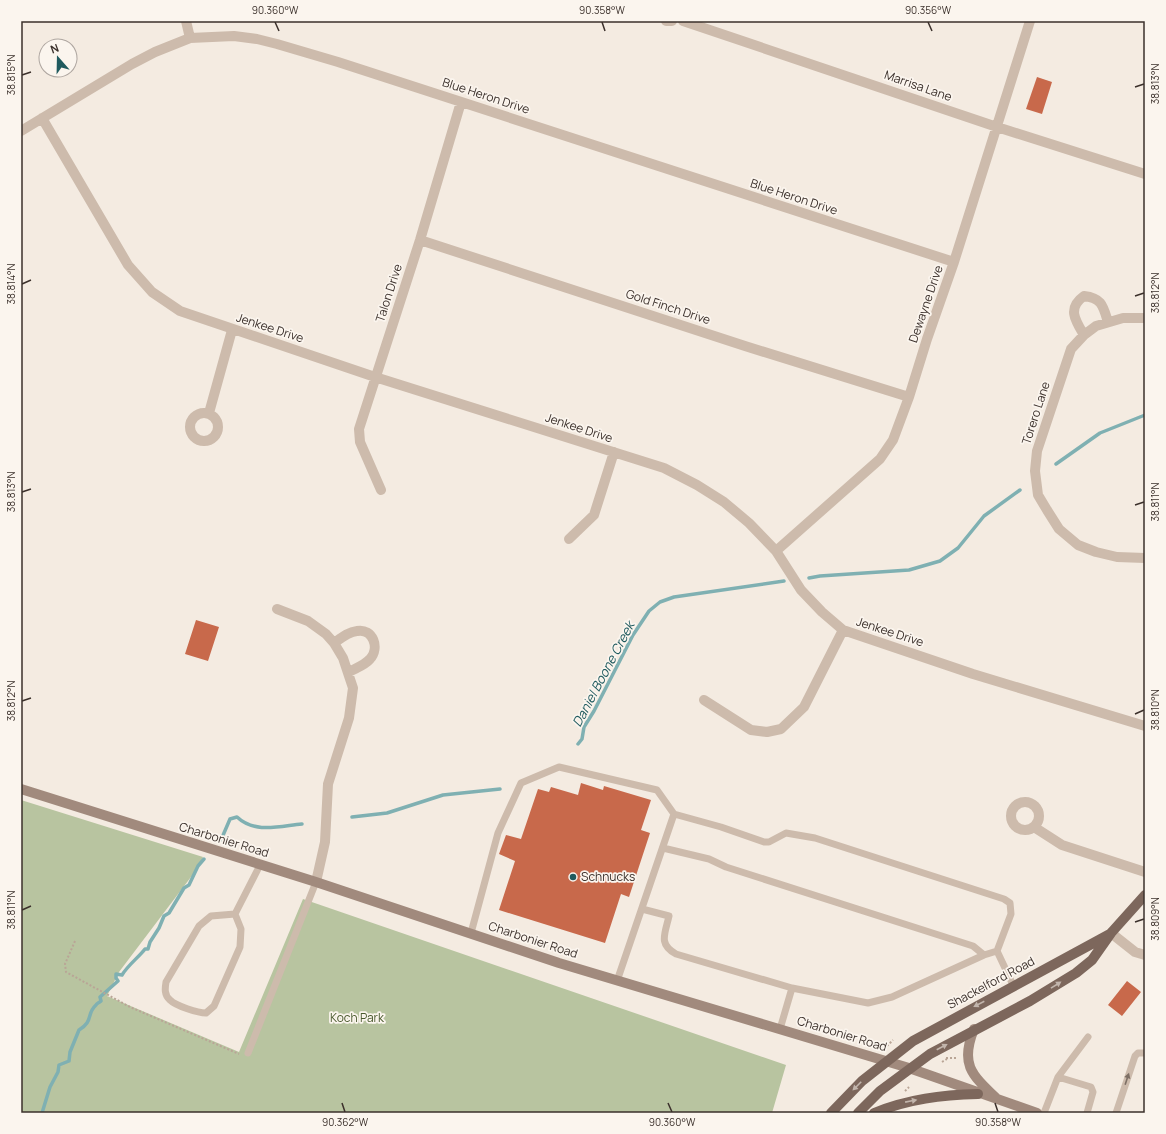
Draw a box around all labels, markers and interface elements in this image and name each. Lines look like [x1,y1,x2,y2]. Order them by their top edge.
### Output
text: 90.360°W [252,3,299,17]
text: 90.358°W [579,3,626,17]
text: 90.356°W [905,3,952,17]
north arrow [38,38,78,78]
text: N [48,40,61,57]
text: 38.815°N [4,55,18,95]
text: 38.813°N [1148,64,1162,104]
street label: Marrisa Lane [882,66,954,105]
street label: Blue Heron Drive [440,73,532,118]
street label: Blue Heron Drive [748,174,840,219]
street label: Talon Drive [371,261,406,324]
text: 38.814°N [4,263,18,304]
street label: Dewayne Drive [904,263,947,345]
text: 38.812°N [1148,273,1162,313]
street label: Gold Finch Drive [624,285,713,328]
street label: Jenkee Drive [234,309,306,346]
street label: Torero Lane [1017,379,1054,446]
street label: Jenkee Drive [543,409,615,446]
text: 38.813°N [4,472,18,512]
text: 38.811°N [1148,482,1162,521]
street label: Jenkee Drive [854,613,926,650]
water label: Daniel Boone Creek [568,616,640,730]
text: 38.812°N [4,681,18,721]
text: 38.810°N [1148,689,1162,731]
street label: Charbonier Road [177,818,271,861]
place label: Schnucks [581,868,635,885]
marker: Schnucks [568,872,578,882]
text: 38.811°N [4,890,18,929]
text: 38.809°N [1148,897,1162,941]
street label: Charbonier Road [486,917,580,962]
street label: Shackelford Road [944,952,1037,1013]
one-way arrow [1050,982,1062,989]
one-way arrow [974,1001,985,1007]
park label: Koch Park [330,1009,385,1026]
street label: Charbonier Road [795,1012,889,1055]
one-way arrow [936,1044,948,1050]
one-way arrow [1124,1073,1130,1085]
one-way arrow [852,1081,862,1091]
one-way arrow [905,1097,917,1103]
text: 90.362°W [322,1115,369,1129]
text: 90.360°W [649,1115,696,1129]
text: 90.358°W [975,1115,1022,1129]

